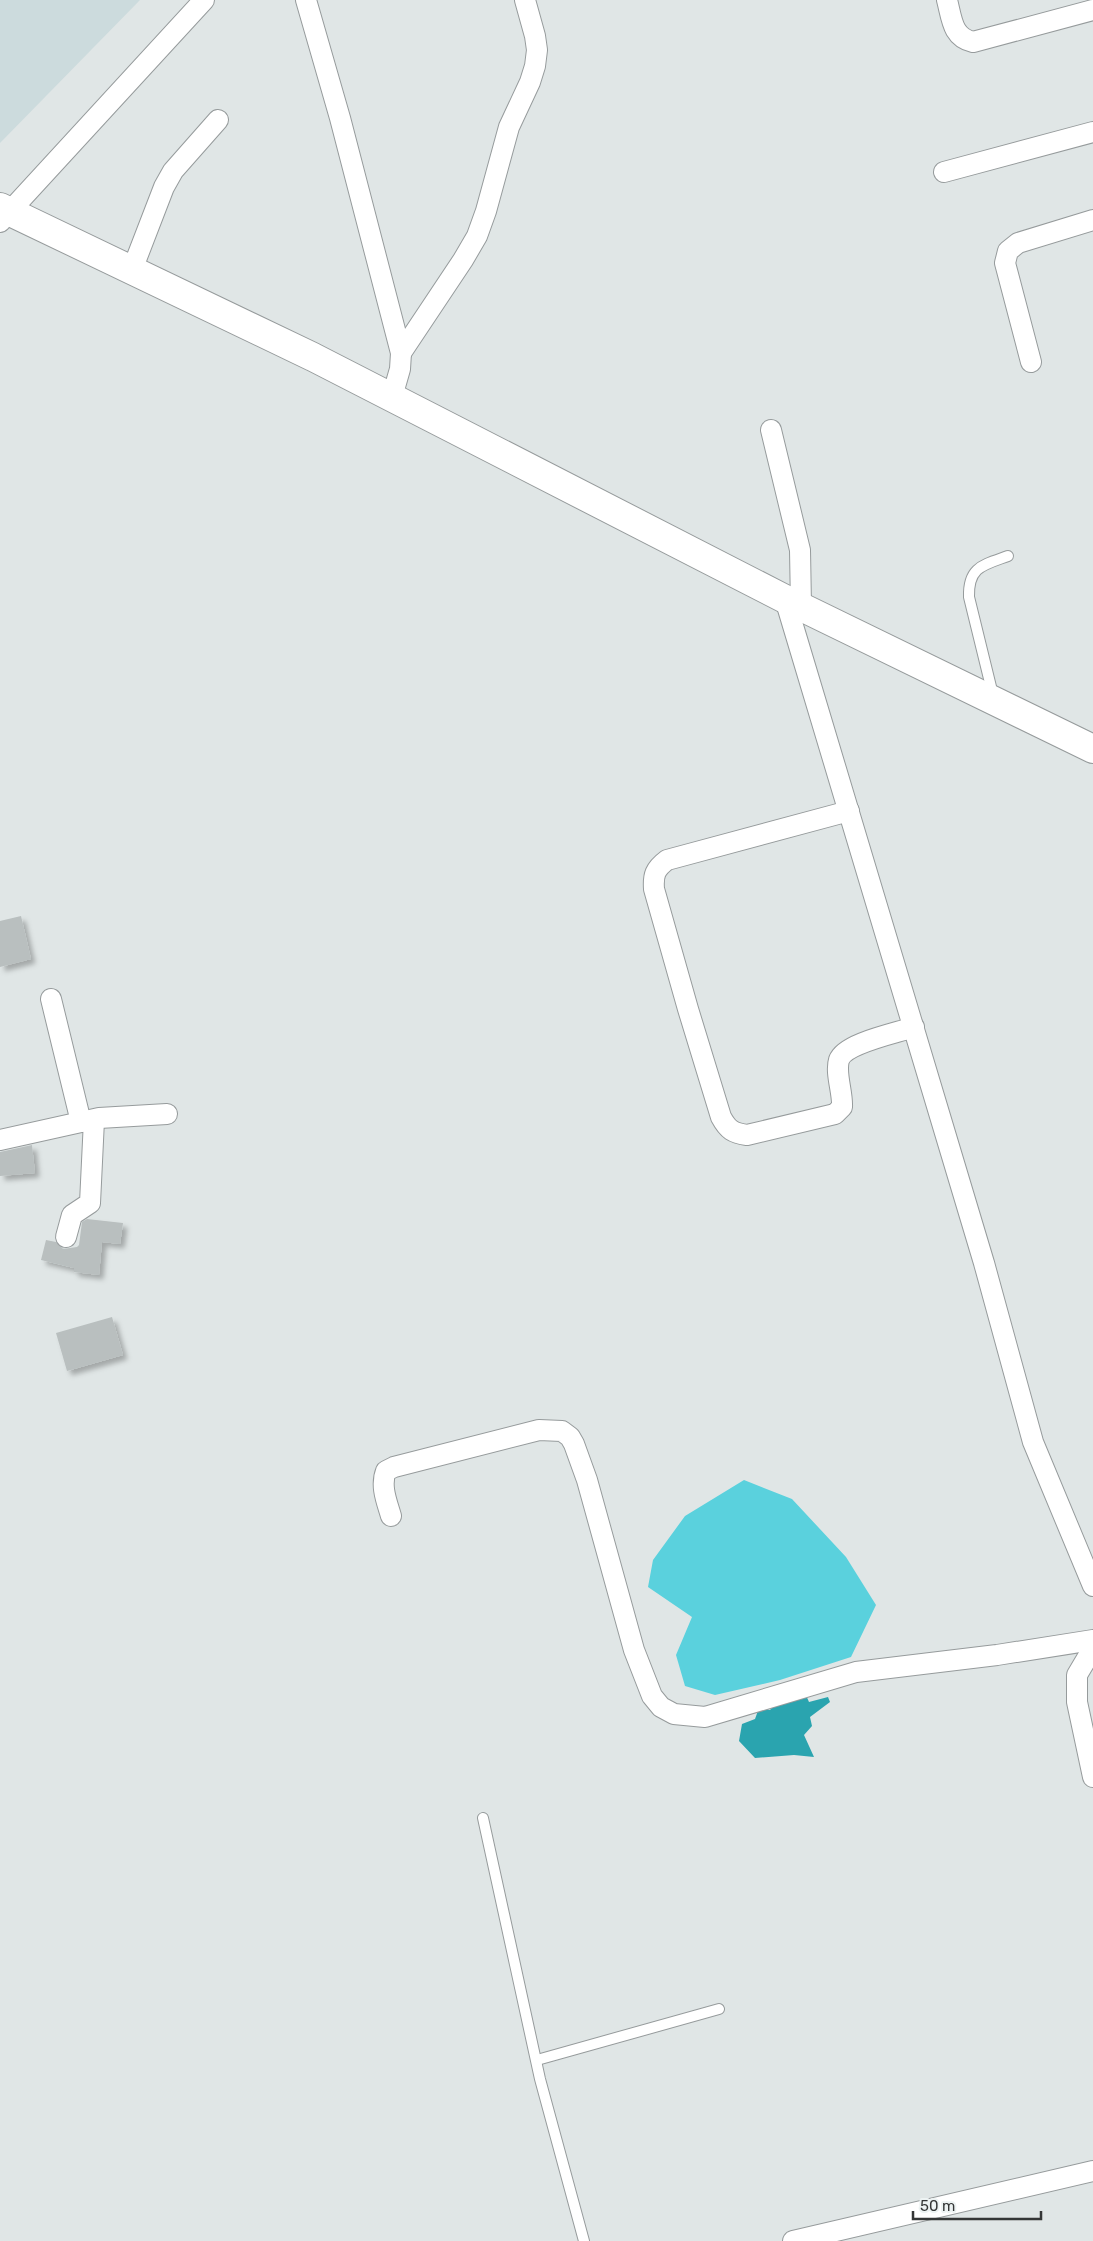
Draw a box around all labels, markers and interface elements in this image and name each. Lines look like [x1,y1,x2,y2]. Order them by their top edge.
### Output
scale bar [913,2188,1040,2220]
text: 50 m [920,2197,955,2215]

